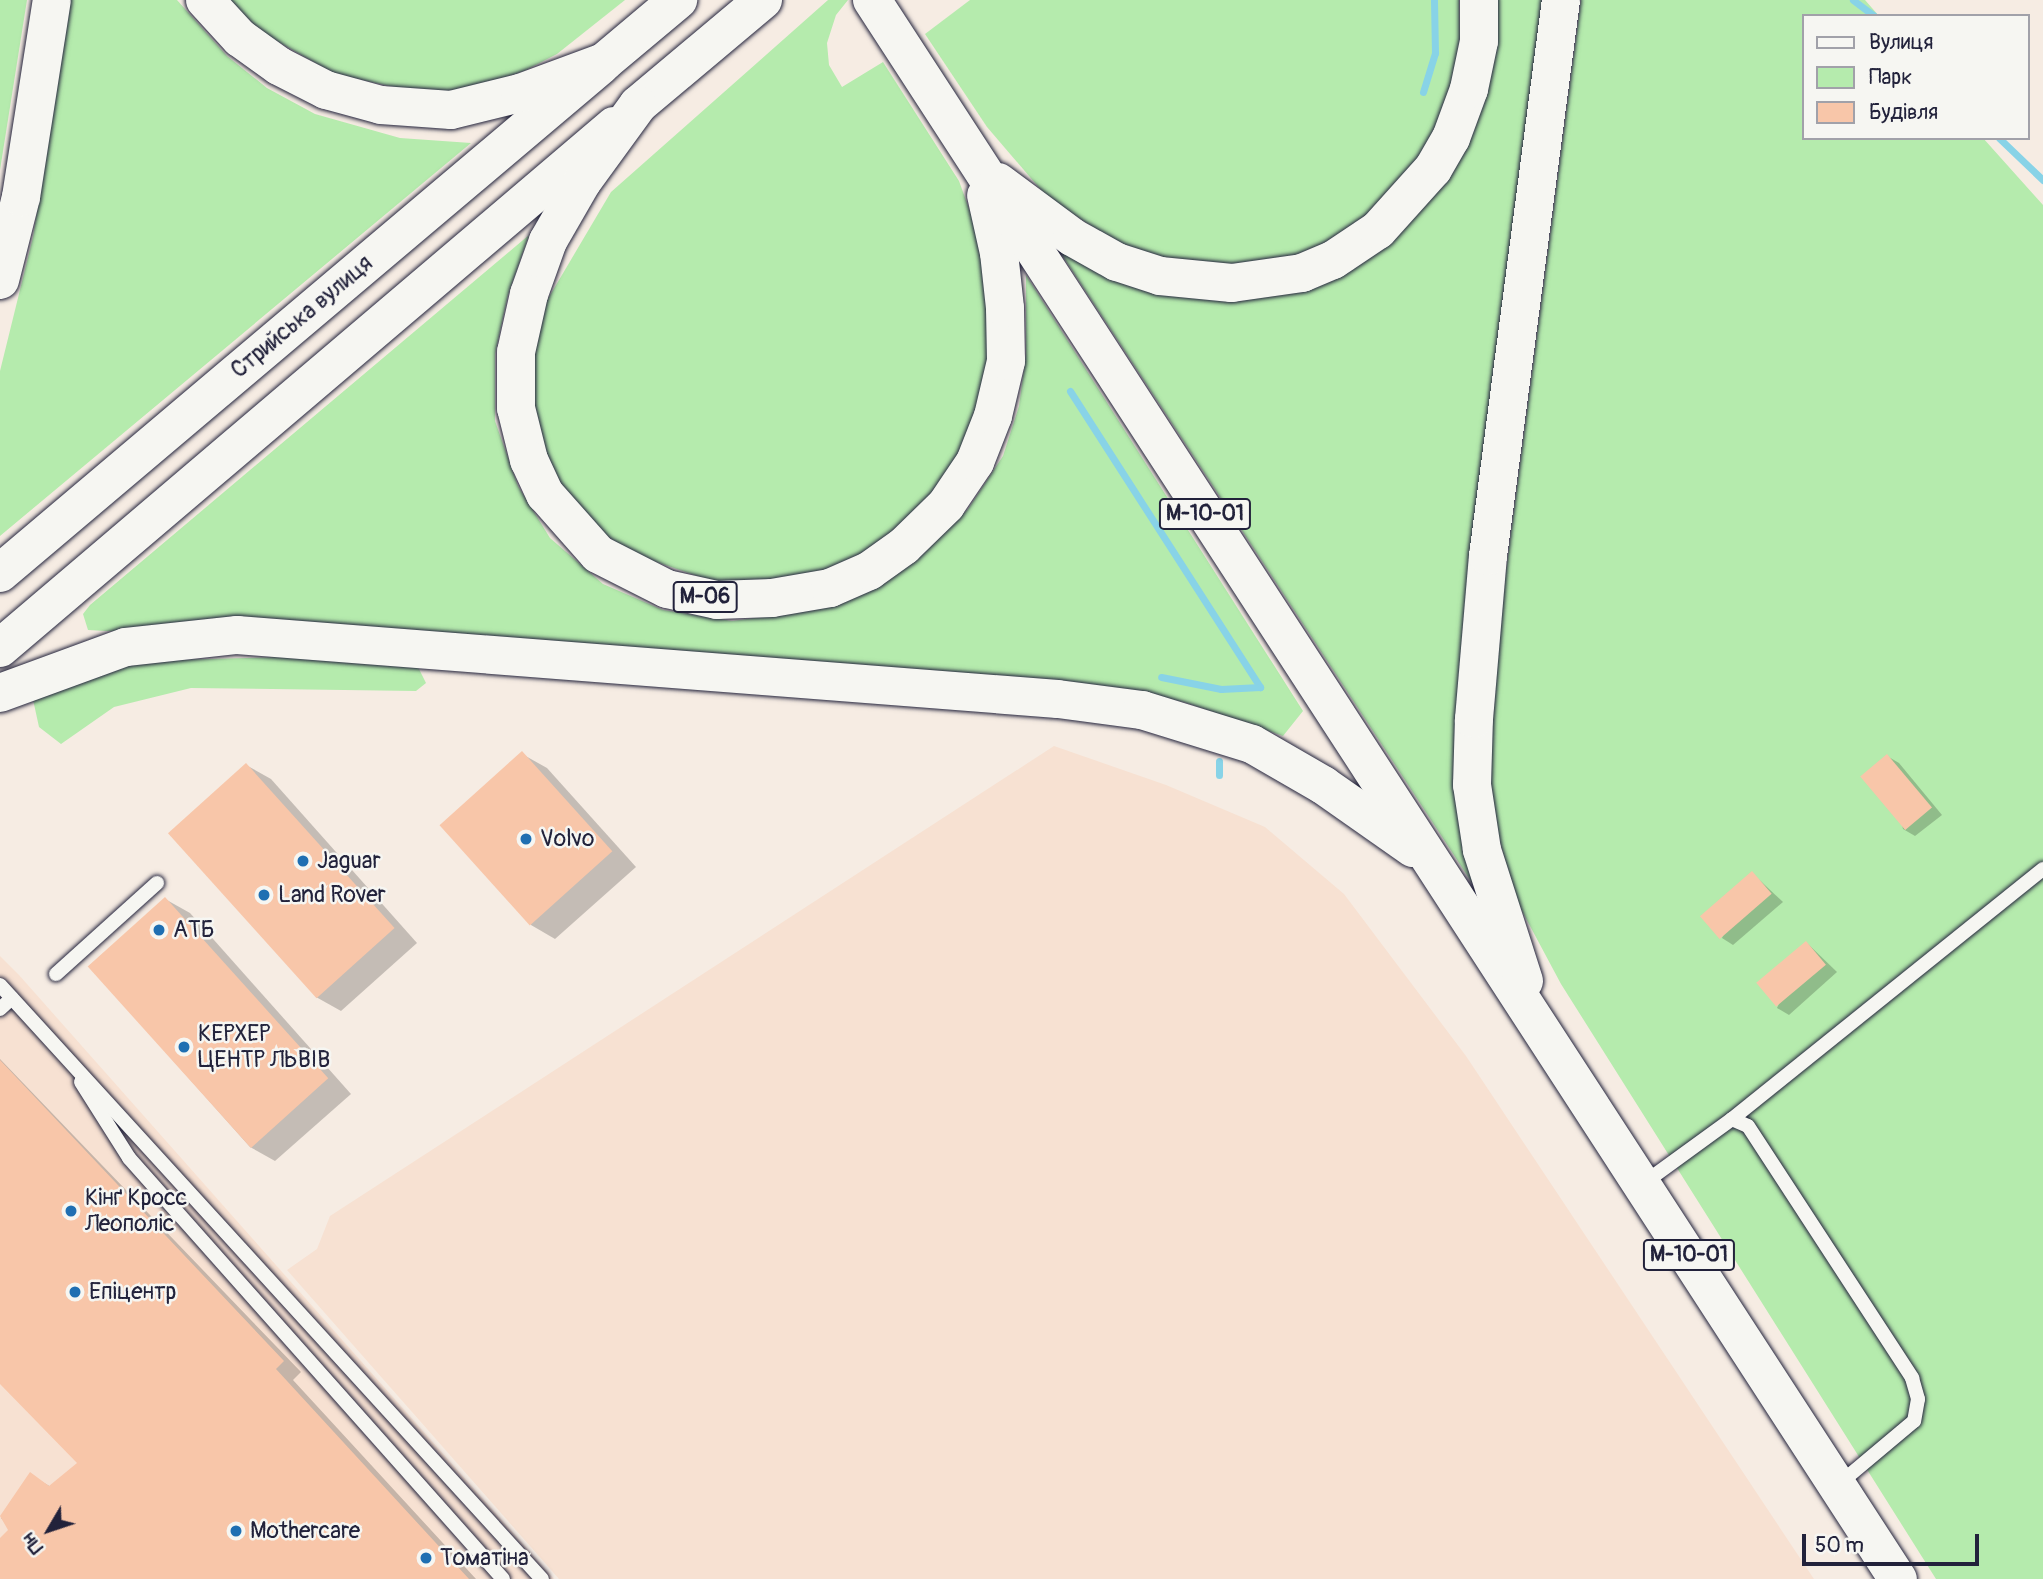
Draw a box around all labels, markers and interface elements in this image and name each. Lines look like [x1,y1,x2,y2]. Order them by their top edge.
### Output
legend [1801,14,2029,140]
text: Вулиця [1869,29,1933,56]
text: Парк [1869,64,1912,91]
text: Будівля [1869,99,1938,126]
street label: Стрийська вулиця [226,250,378,384]
road number: М-10-01 [1158,496,1252,532]
road number: М-06 [672,580,738,614]
place label: Volvo [540,825,594,853]
marker: Volvo [518,831,534,847]
place label: Jaguar [317,847,381,875]
marker: Jaguar [295,853,311,869]
place label: Land Rover [278,881,386,909]
marker: Land Rover [256,887,272,903]
place label: АТБ [173,916,214,944]
marker: АТБ [151,922,167,938]
place label: КЕРХЕР ЦЕНТР ЛЬВІВ [198,1020,330,1074]
marker: КЕРХЕР ЦЕНТР ЛЬВІВ [176,1039,192,1055]
place label: Кінґ Кросс Леополіс [85,1184,187,1238]
marker: Кінґ Кросс Леополіс [63,1203,79,1219]
road number: М-10-01 [1642,1238,1736,1272]
place label: Епіцентр [89,1278,176,1306]
marker: Епіцентр [67,1284,83,1300]
north arrow [14,1495,84,1565]
place label: Mothercare [250,1517,360,1545]
scale bar [1805,1520,1982,1564]
marker: Mothercare [228,1523,244,1539]
text: Пн [17,1528,49,1559]
text: 50 m [1815,1532,1864,1559]
place label: Томатіна [440,1544,529,1572]
marker: Томатіна [418,1550,434,1566]

